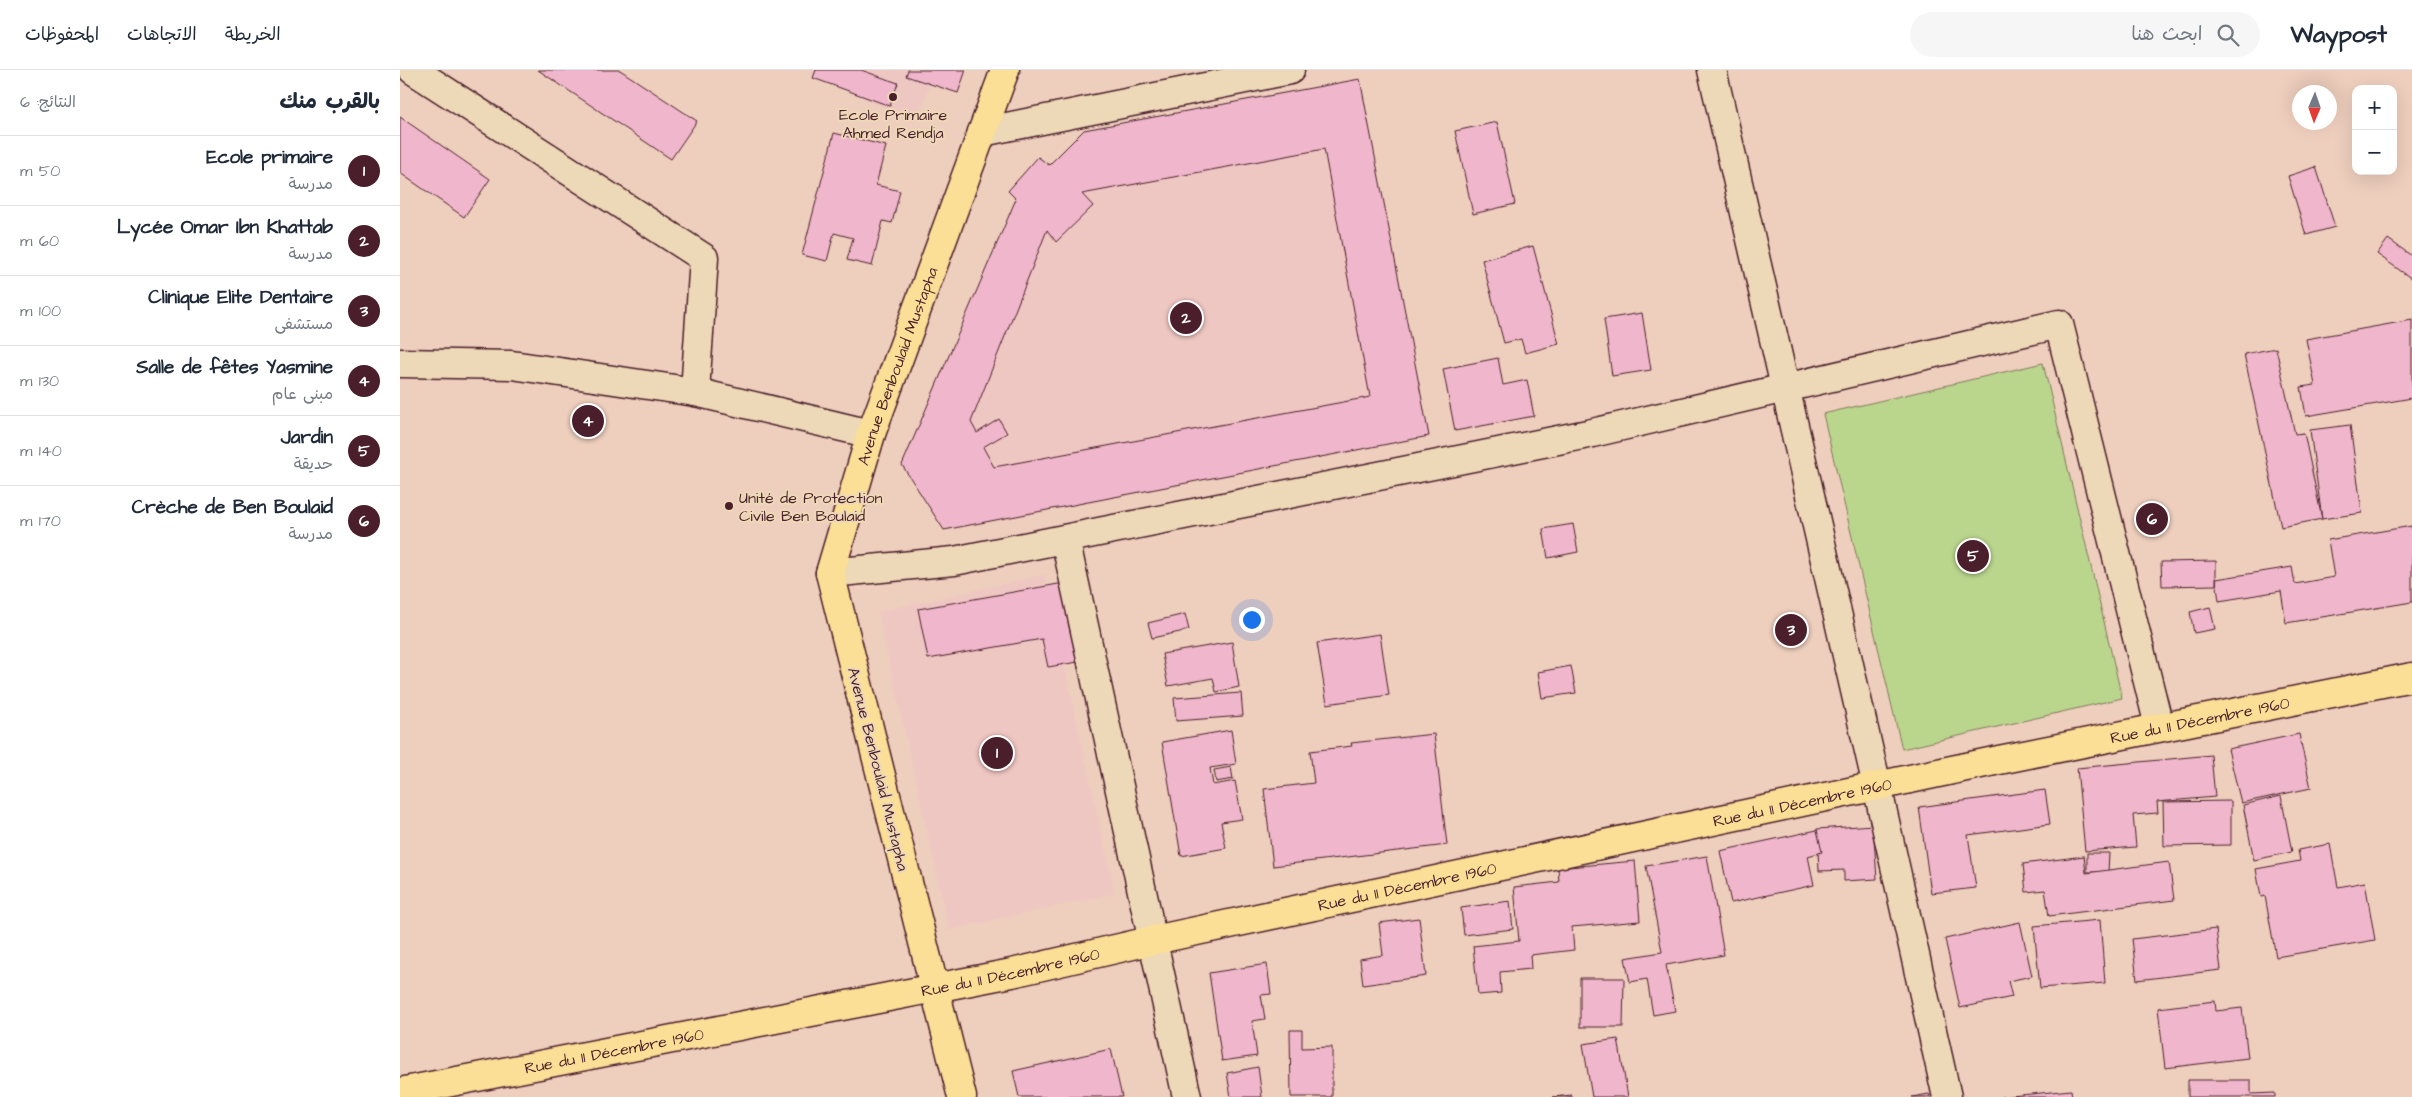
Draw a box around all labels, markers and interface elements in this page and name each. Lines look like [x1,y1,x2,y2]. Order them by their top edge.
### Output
search box [1910,12,2260,57]
text: Waypost [2290,18,2387,52]
text: ابحث هنا [2131,21,2202,48]
icon: search [2214,21,2242,49]
text: المحفوظات [25,22,99,47]
text: الاتجاهات [127,22,197,47]
text: الخريطة [225,22,281,47]
north arrow [2292,85,2337,130]
map controls [2352,85,2397,175]
button: + [2352,85,2397,130]
text: بالقرب منك [279,87,380,116]
text: النتائج: 6 [20,91,76,113]
marker: Ecole Primaire Ahmed Rendja [887,91,899,103]
place label: Ecole Primaire Ahmed Rendja [839,104,947,144]
button: − [2352,130,2397,175]
text: Ecole primaire [206,144,333,171]
text: 50 m [20,160,60,182]
text: 1 [363,160,365,182]
text: مدرسة [288,173,333,195]
text: Lycée Omar Ibn Khattab [117,214,333,241]
text: 60 m [20,230,59,252]
text: 2 [359,230,369,252]
text: مدرسة [288,243,333,265]
street label: Avenue Benboulaid Mustapha [852,264,944,468]
text: Clinique Elite Dentaire [148,284,333,311]
pin: 2 [1170,299,1202,337]
text: 100 m [20,300,61,322]
text: 3 [360,300,368,322]
text: مستشفى [274,313,333,335]
text: Salle de fêtes Yasmine [136,354,333,381]
text: 130 m [20,370,59,392]
text: 4 [359,370,369,392]
text: مبنى عام [272,383,333,405]
pin: 4 [572,402,604,440]
text: Jardin [281,424,333,451]
text: 140 m [20,440,62,462]
text: 5 [358,440,370,462]
text: حديقة [294,453,333,475]
place label: Unité de Protection Civile Ben Boulaid [739,487,882,527]
text: Crèche de Ben Boulaid [132,494,333,521]
marker: Unité de Protection Civile Ben Boulaid [723,500,735,512]
pin: 6 [2136,500,2168,538]
text: 170 m [20,510,61,532]
text: 6 [359,510,369,532]
text: مدرسة [288,523,333,545]
pin: 5 [1957,537,1989,575]
your location [1239,607,1265,633]
pin: 3 [1775,611,1807,649]
street label: Avenue Benboulaid Mustapha [842,665,914,873]
street label: Rue du 11 Décembre 1960 [2108,692,2291,749]
pin: 1 [981,734,1013,772]
street label: Rue du 11 Décembre 1960 [1711,773,1894,833]
street label: Rue du 11 Décembre 1960 [1316,857,1499,917]
street label: Rue du 11 Décembre 1960 [919,943,1102,1002]
street label: Rue du 11 Décembre 1960 [523,1023,706,1080]

